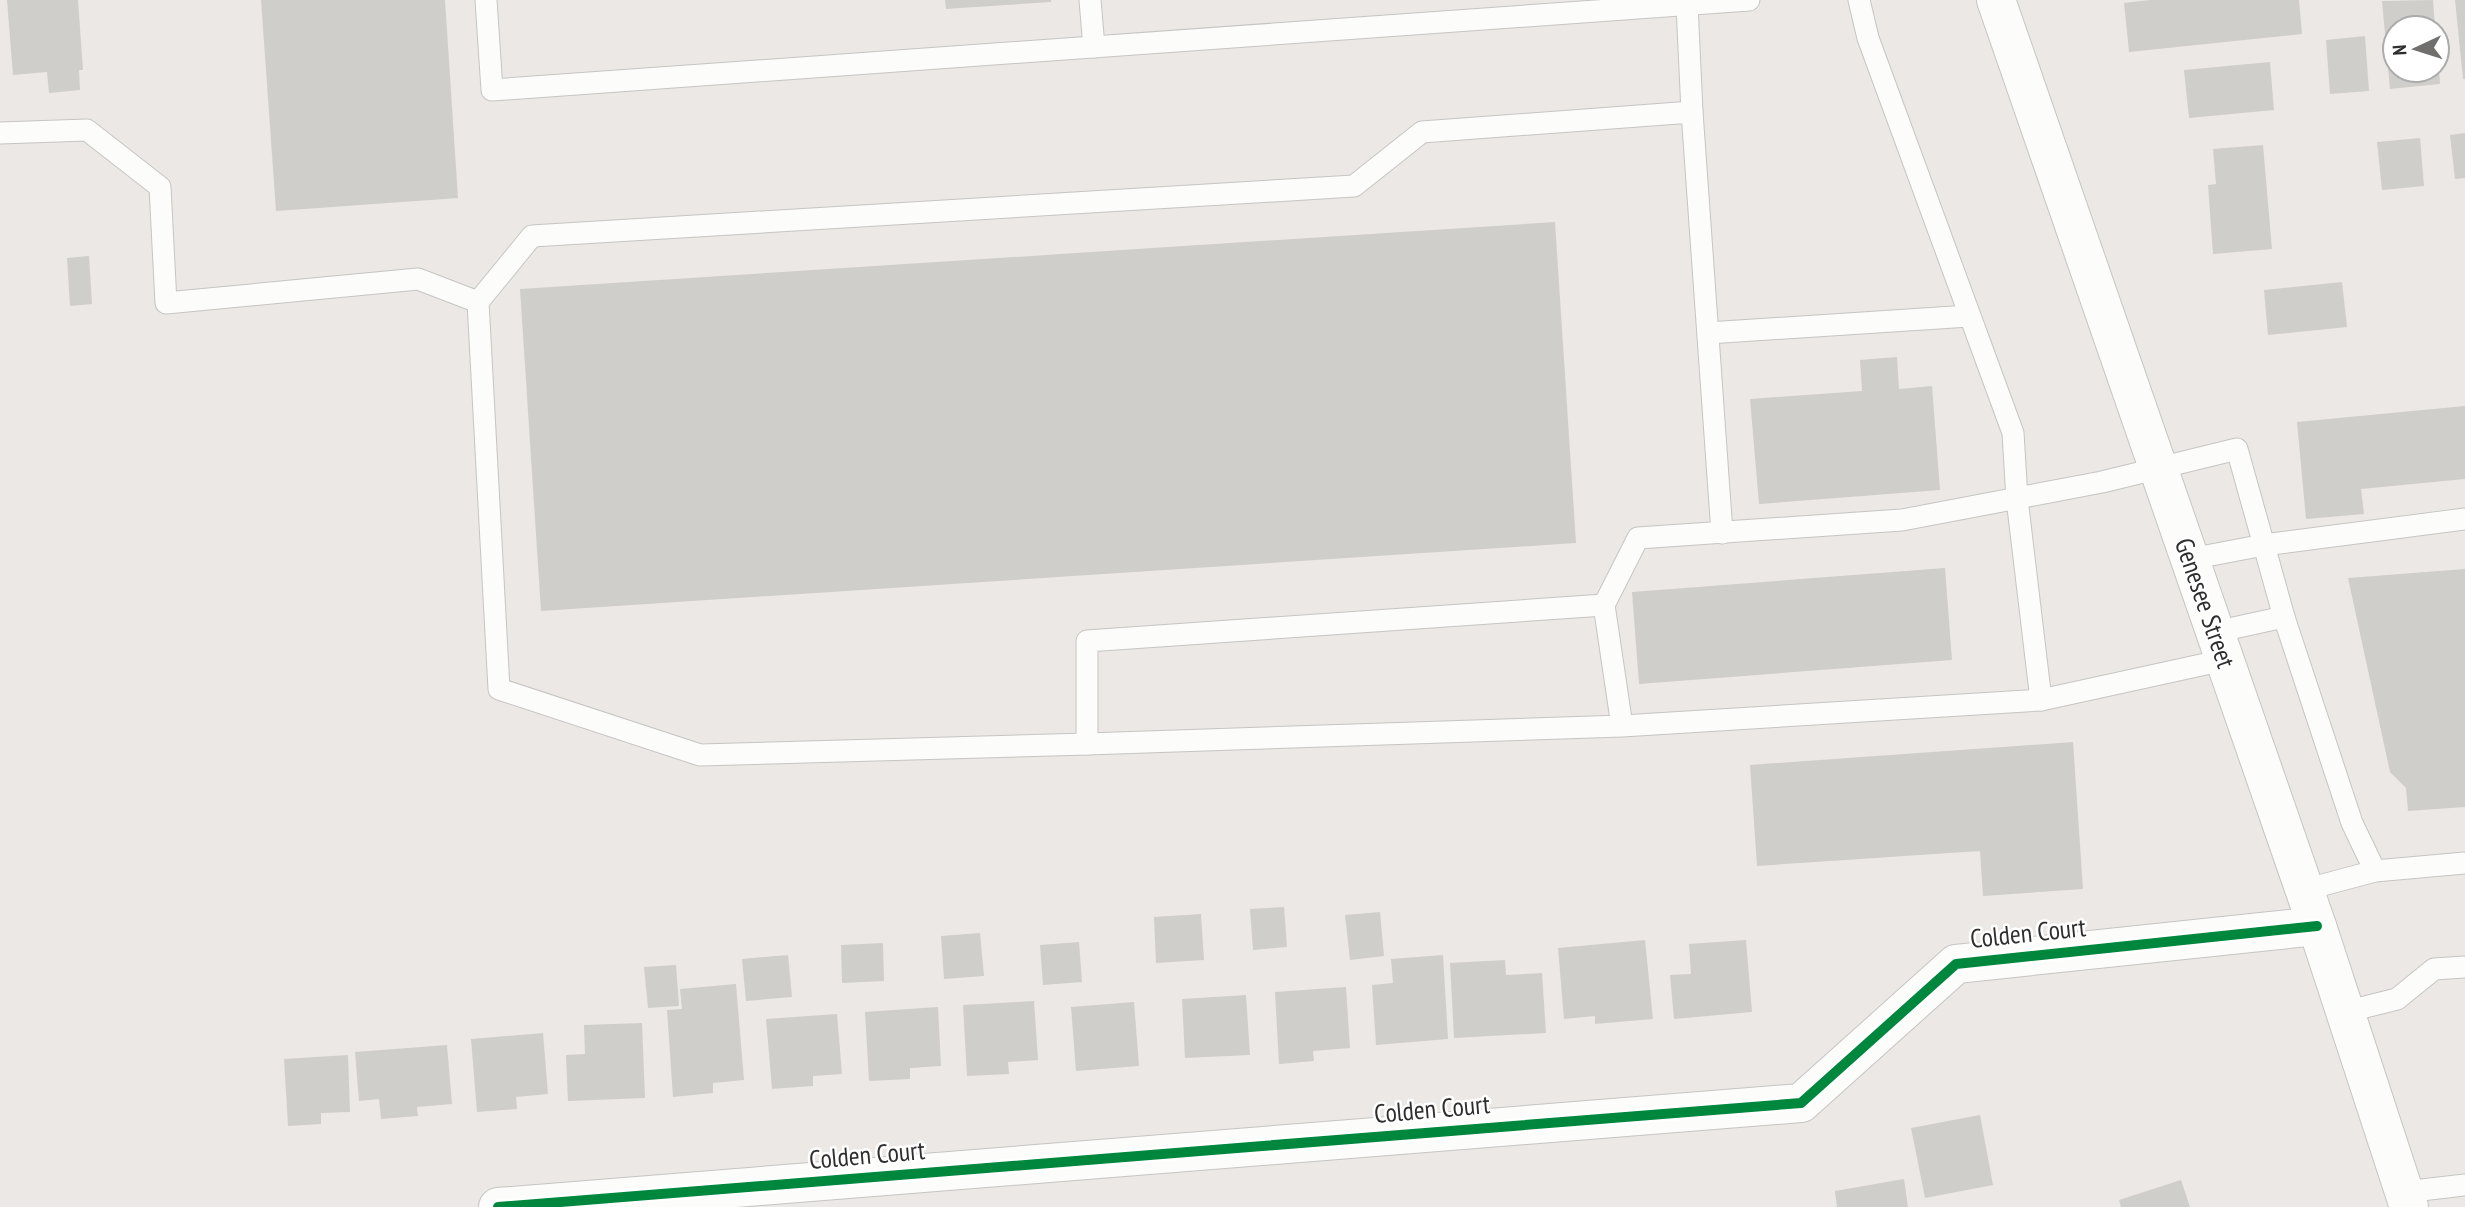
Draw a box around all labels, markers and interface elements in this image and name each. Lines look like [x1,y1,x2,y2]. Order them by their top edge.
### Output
north arrow [2381,14,2451,84]
text: N [2387,44,2411,56]
street label: Genesee Street [2168,534,2243,672]
street label: Colden Court [1969,910,2087,955]
street label: Colden Court [1373,1087,1491,1130]
street label: Colden Court [808,1133,926,1176]

